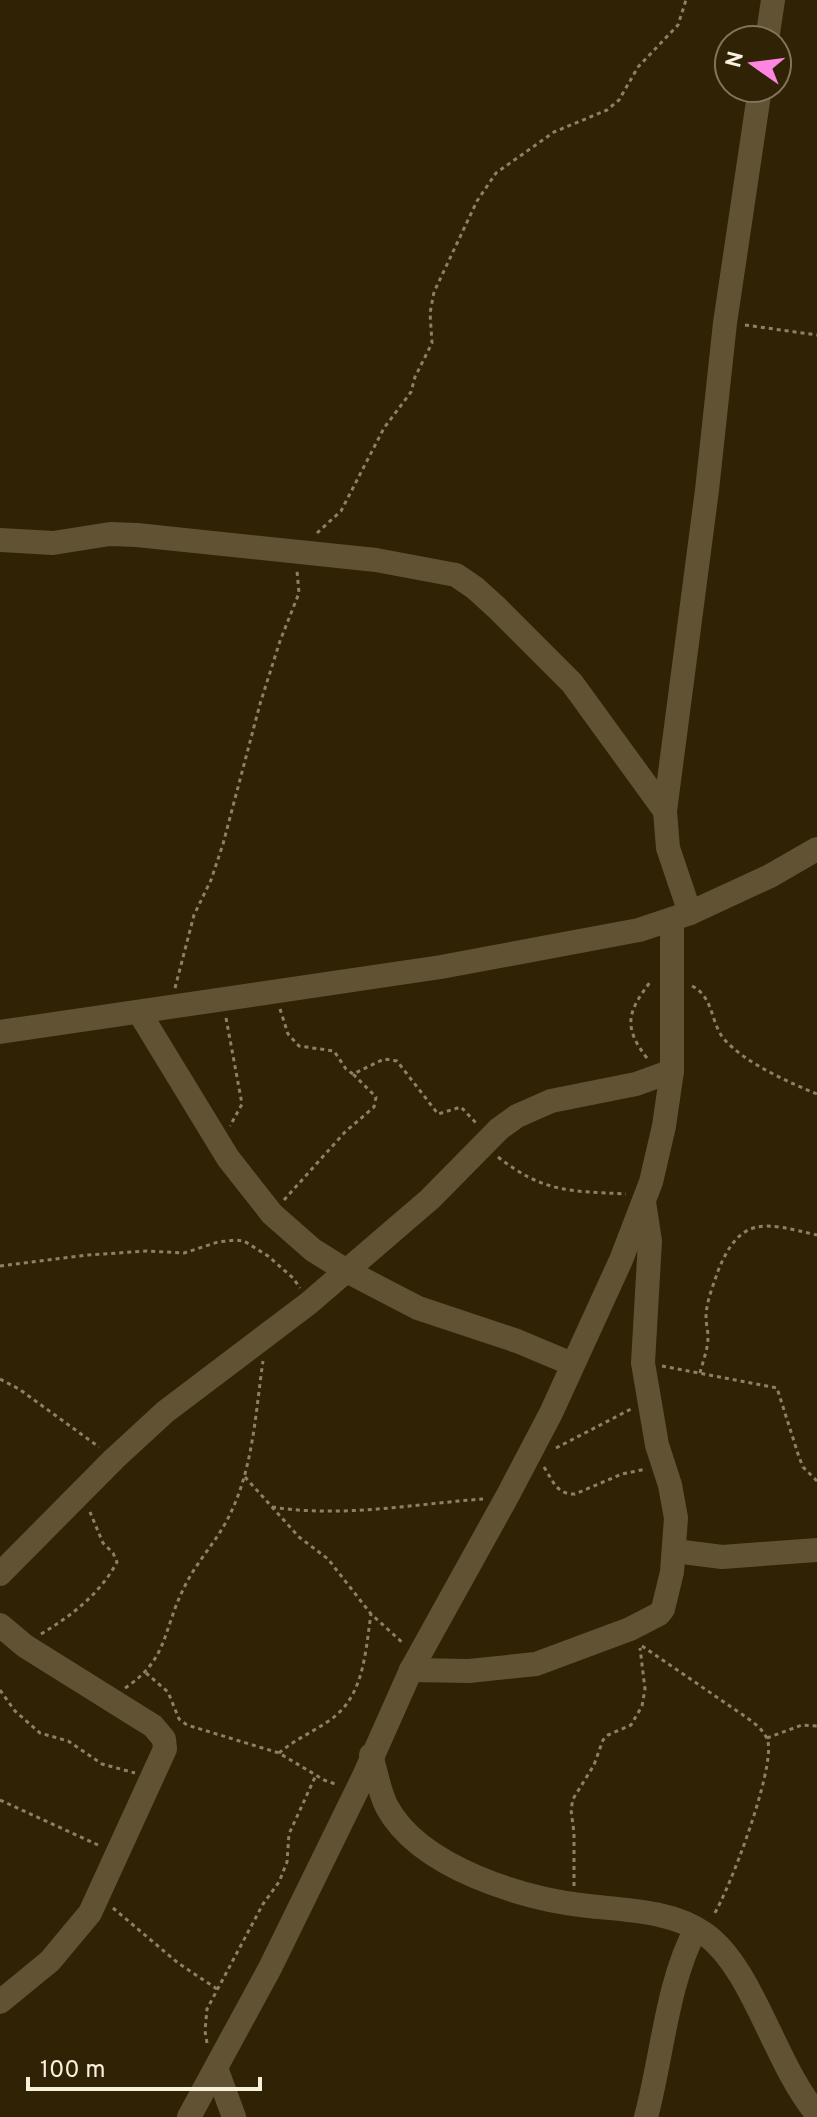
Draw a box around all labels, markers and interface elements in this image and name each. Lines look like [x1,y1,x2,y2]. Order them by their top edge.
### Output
north arrow [713,24,793,104]
text: N [721,49,751,71]
scale bar [28,2041,260,2091]
text: 100 m [40,2056,106,2086]

